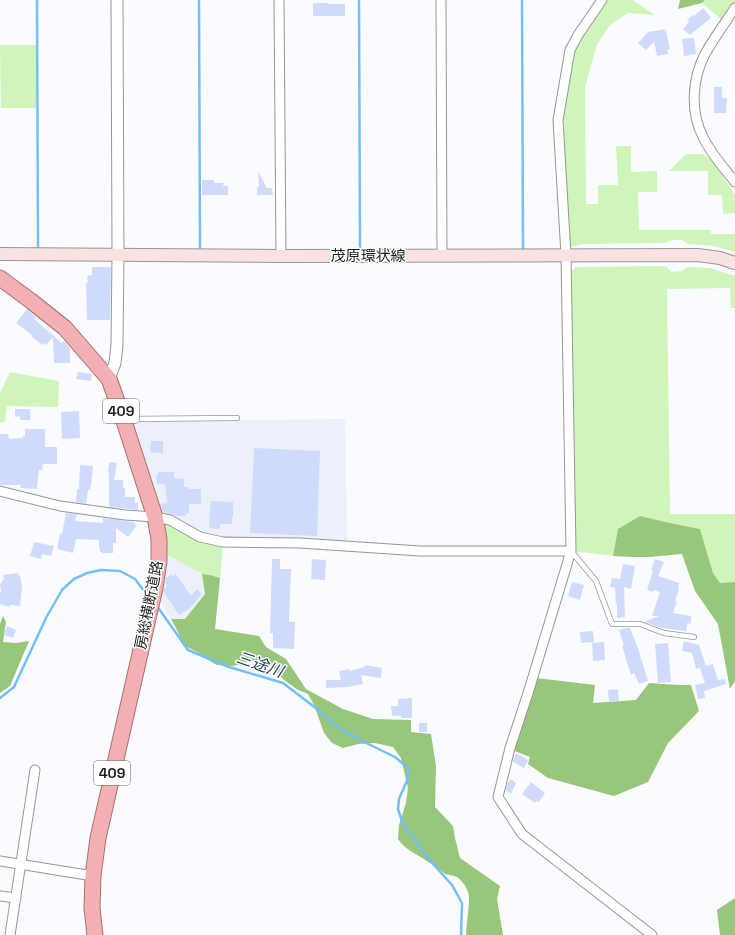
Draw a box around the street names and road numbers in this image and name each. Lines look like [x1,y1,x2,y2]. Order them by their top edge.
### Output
street label: 茂原環状線 [330,246,406,265]
road number: 409 [103,399,139,423]
street label: 房総横断道路 [131,559,166,651]
road number: 409 [94,761,130,785]

